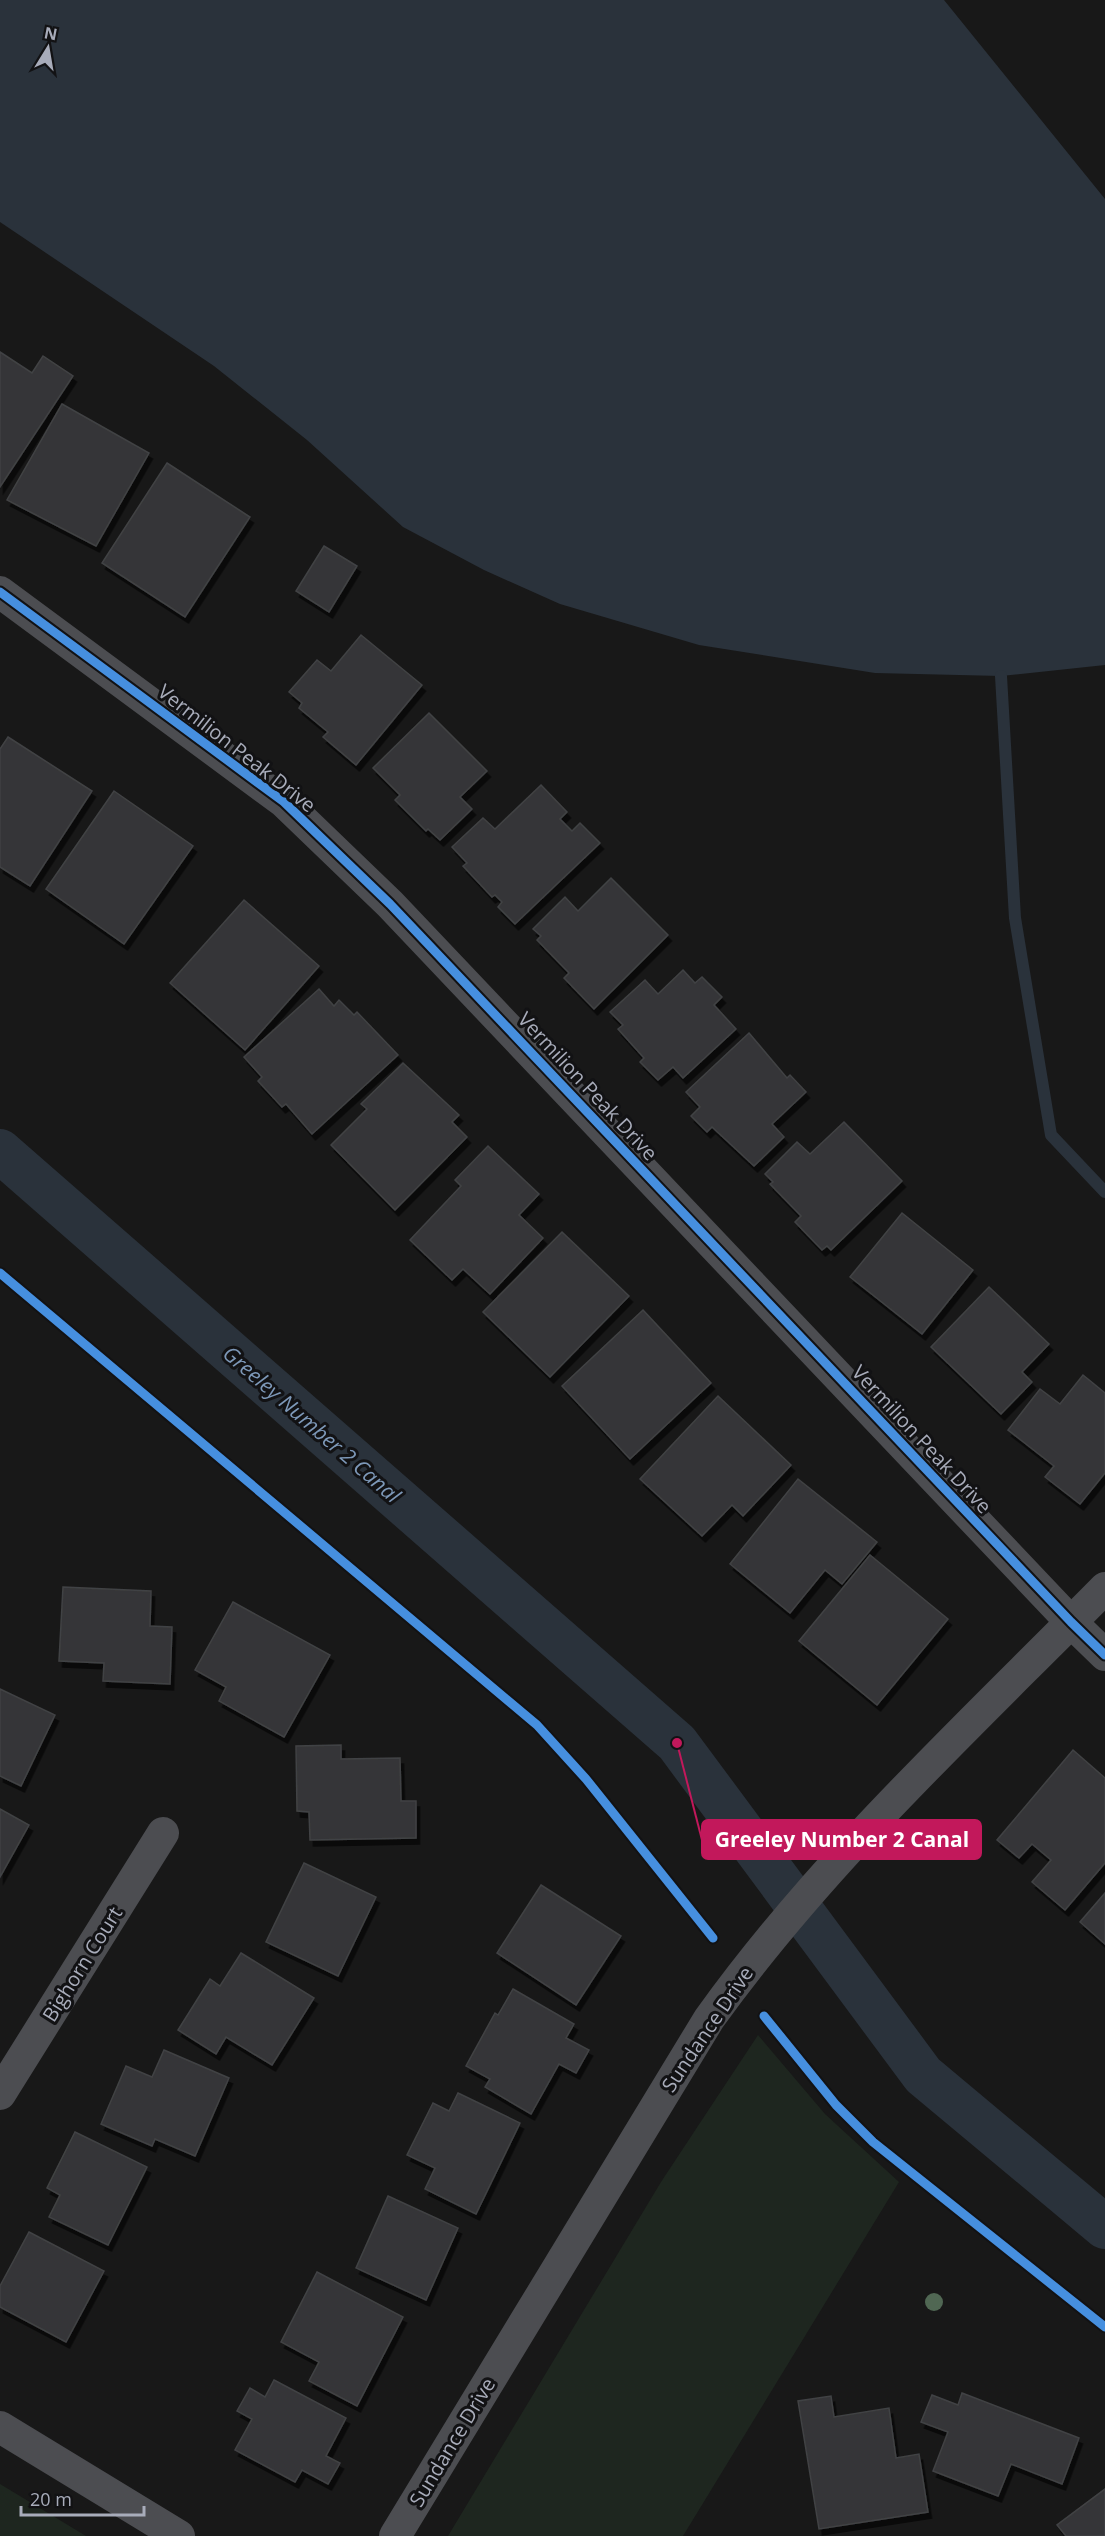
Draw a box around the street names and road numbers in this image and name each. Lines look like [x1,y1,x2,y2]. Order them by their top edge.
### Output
street label: Vermilion Peak Drive [152,678,322,818]
street label: Vermilion Peak Drive [512,1006,664,1166]
street label: Vermilion Peak Drive [846,1359,998,1519]
street label: Bighorn Court [36,1901,128,2027]
street label: Sundance Drive [655,1961,759,2097]
street label: Sundance Drive [403,2372,501,2512]

